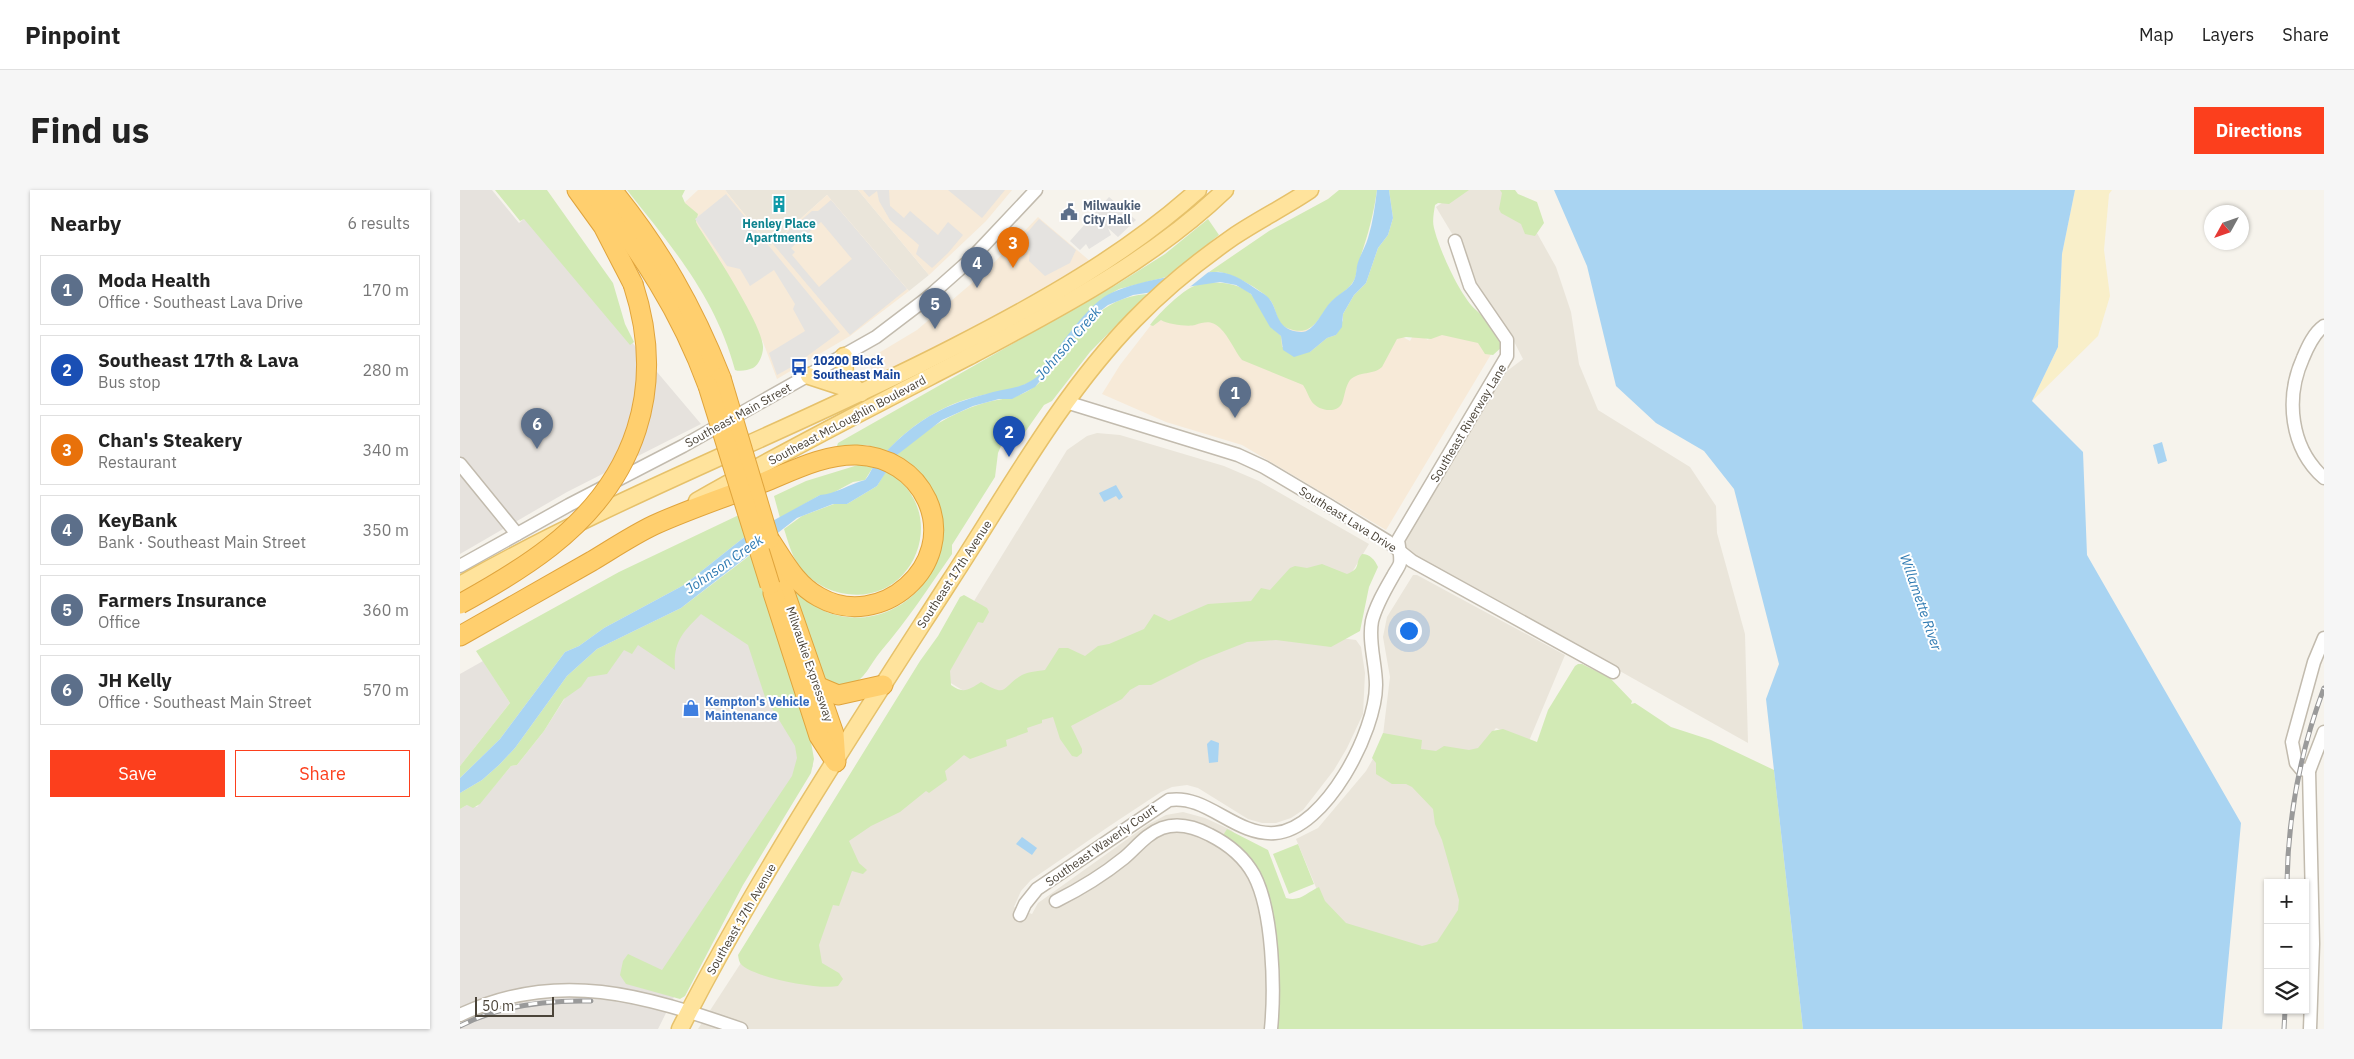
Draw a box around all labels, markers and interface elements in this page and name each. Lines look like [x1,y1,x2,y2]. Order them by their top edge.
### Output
text: Pinpoint [25,19,120,51]
text: Map [2139,23,2174,46]
text: Layers [2202,23,2254,46]
text: Share [2282,23,2329,46]
text: Find us [30,107,149,153]
button: Directions [2194,107,2324,154]
building icon: Henley Place Apartments [769,194,789,214]
place label: Milwaukie City Hall [1083,198,1141,227]
public building icon: Milwaukie City Hall [1059,202,1079,222]
north arrow [2204,205,2249,250]
text: Nearby [50,209,121,237]
text: 6 results [347,213,410,233]
place label: Henley Place Apartments [742,216,816,245]
pin: 3 [997,227,1029,268]
pin: 4 [961,247,993,288]
text: Moda Health [98,268,211,292]
text: 1 [62,280,72,300]
text: 170 m [362,280,409,300]
pin: 5 [919,288,951,329]
text: Office · Southeast Lava Drive [98,292,303,312]
water label: Johnson Creek [1031,302,1105,383]
text: Southeast 17th & Lava [98,348,299,372]
place label: 10200 Block Southeast Main [813,353,900,382]
bus stop icon: 10200 Block Southeast Main [789,357,809,377]
text: 2 [62,360,72,380]
text: 280 m [362,360,409,380]
street label: Southeast Riverway Lane [1427,361,1509,485]
text: Bus stop [98,372,161,392]
street label: Southeast McLoughlin Boulevard [766,372,928,468]
pin: 1 [1219,377,1251,418]
street label: Southeast Main Street [682,380,794,450]
pin: 6 [521,408,553,449]
pin: 2 [993,416,1025,457]
text: Chan's Steakery [98,428,242,452]
text: 3 [62,440,72,460]
text: 340 m [362,440,409,460]
text: Restaurant [98,452,177,472]
street label: Southeast Lava Drive [1296,483,1400,555]
text: KeyBank [98,508,177,532]
street label: Southeast 17th Avenue [913,517,995,631]
text: 4 [62,520,72,540]
text: 350 m [362,520,409,540]
water label: Johnson Creek [682,530,767,597]
text: Bank · Southeast Main Street [98,532,306,552]
water label: Willamette River [1896,551,1946,653]
text: Farmers Insurance [98,588,267,612]
text: 5 [62,600,72,620]
text: 360 m [362,600,409,620]
street label: Milwaukie Expressway [783,604,837,724]
text: Office [98,612,140,632]
your location [1396,618,1422,644]
text: JH Kelly [98,668,172,692]
text: 6 [62,680,72,700]
text: 570 m [362,680,409,700]
text: Office · Southeast Main Street [98,692,312,712]
place label: Kempton's Vehicle Maintenance [705,694,810,723]
shop icon: Kempton's Vehicle Maintenance [681,698,701,718]
button: Save [50,750,225,797]
button: Share [235,750,410,797]
street label: Southeast Waverly Court [1042,801,1160,889]
street label: Southeast 17th Avenue [703,860,779,977]
map controls [2264,879,2309,1014]
button: + [2264,879,2309,924]
button: − [2264,924,2309,969]
button: layers [2264,969,2309,1014]
scale bar [475,994,554,1017]
text: 50 m [482,997,514,1015]

